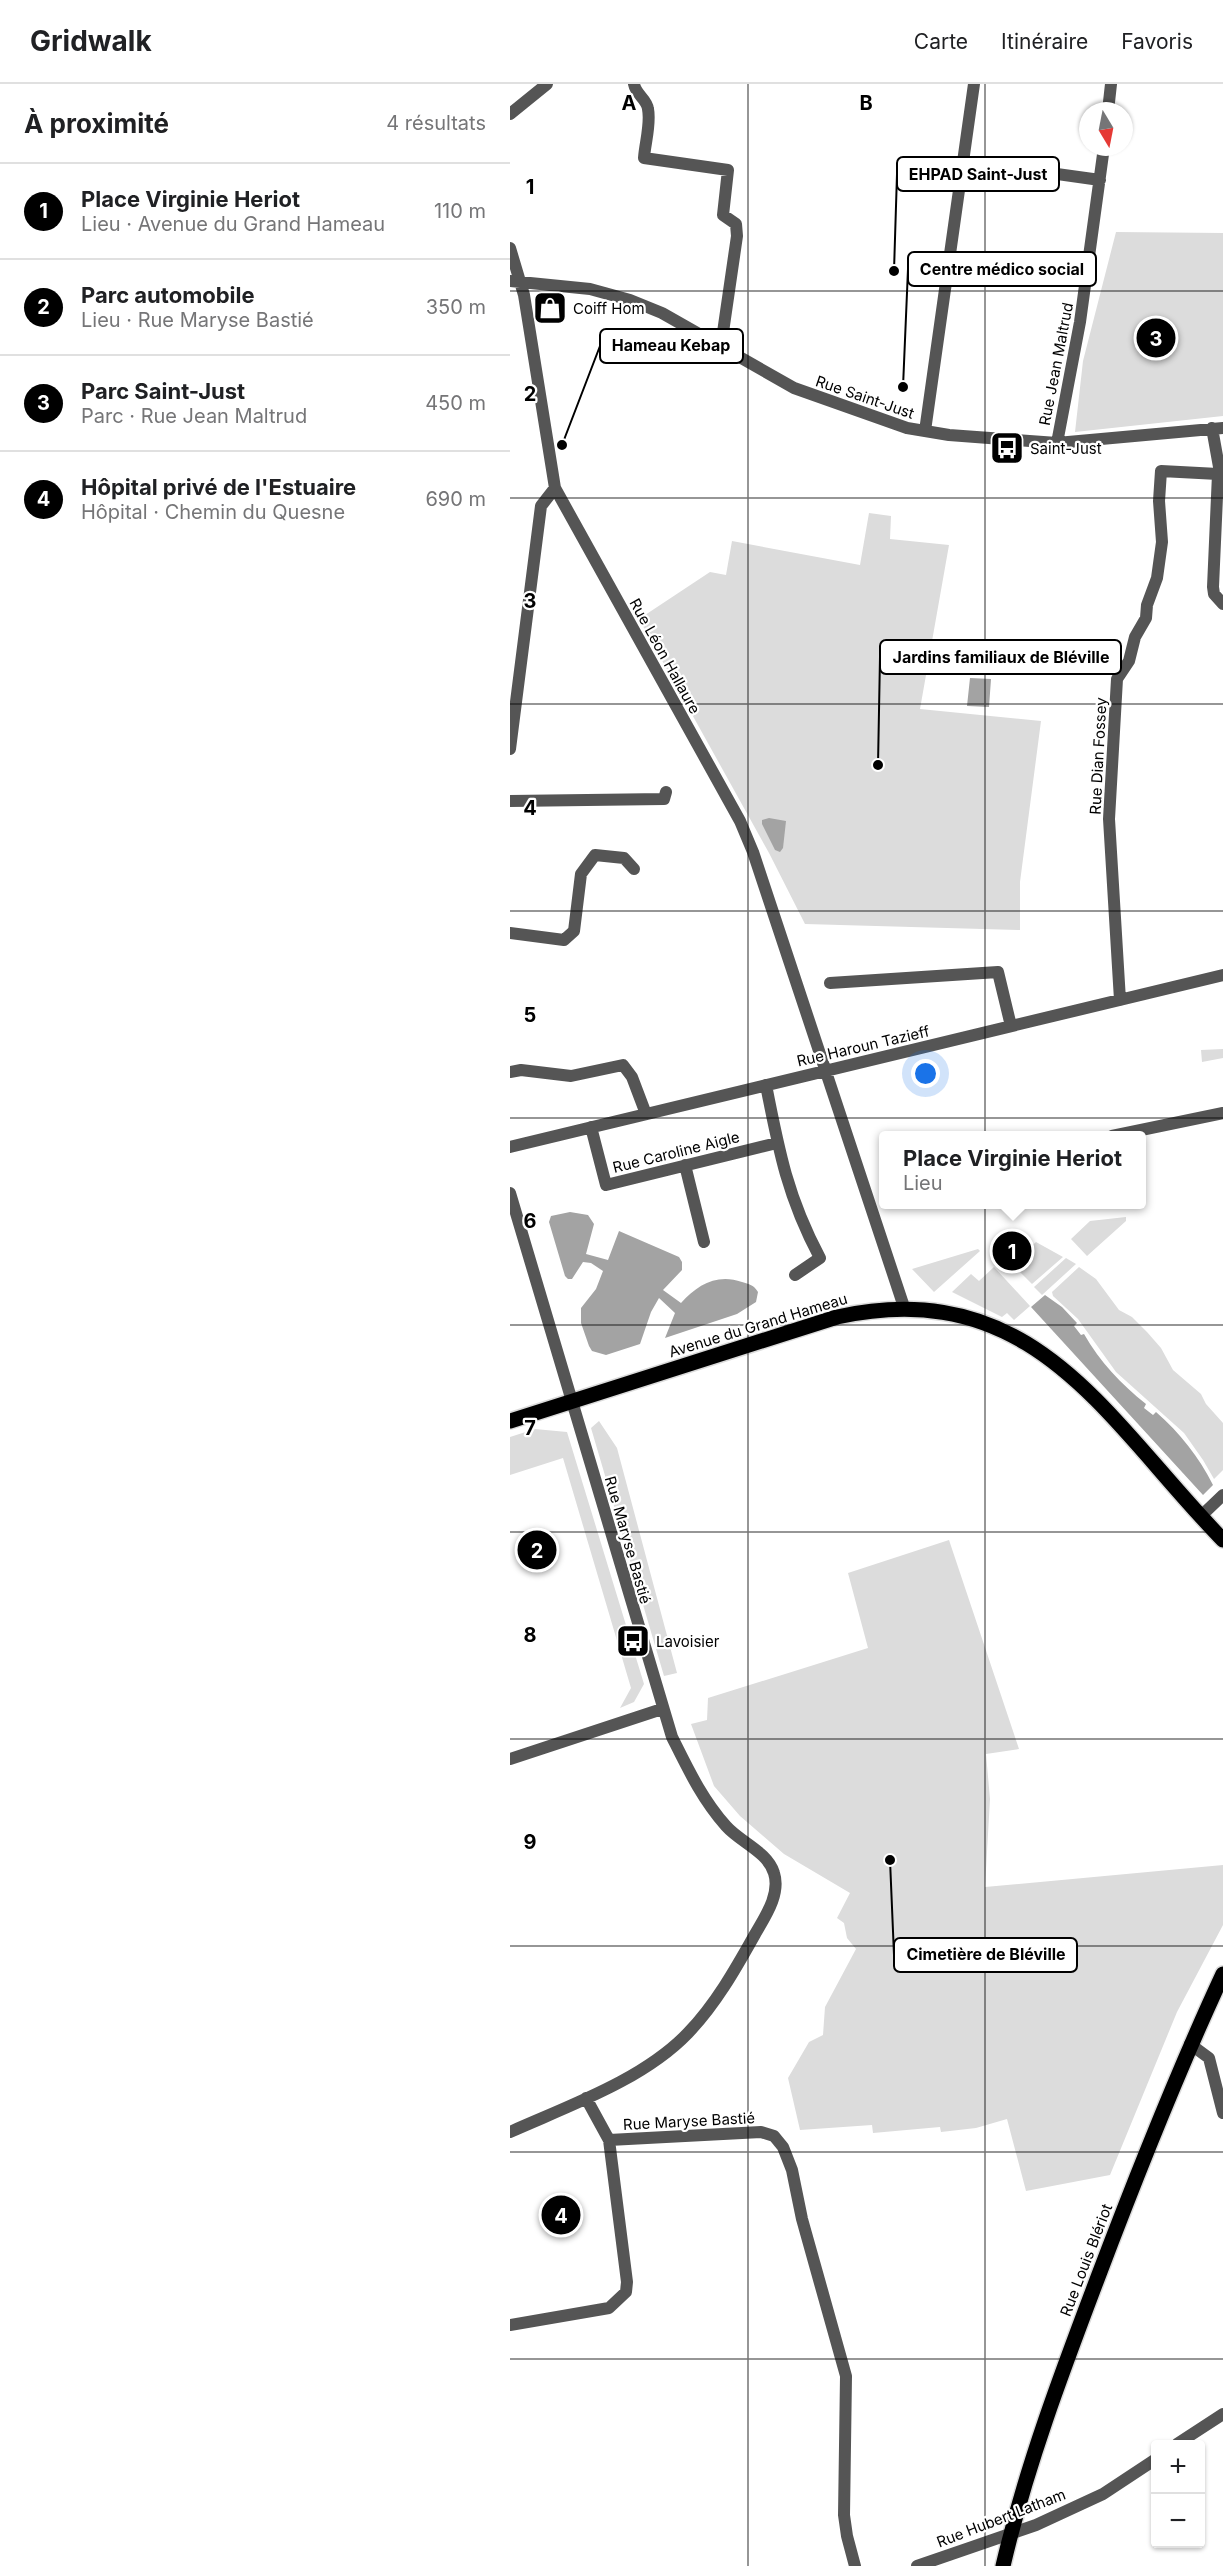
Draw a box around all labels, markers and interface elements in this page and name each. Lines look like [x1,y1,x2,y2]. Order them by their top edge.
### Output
text: Gridwalk [30,24,152,58]
text: Carte [914,29,968,54]
text: Itinéraire [1001,29,1088,54]
text: Favoris [1121,29,1193,54]
text: A [622,91,637,115]
text: B [859,91,873,115]
north arrow [1079,102,1133,156]
text: À proximité [24,108,169,139]
text: 4 résultats [386,111,486,135]
callout: EHPAD Saint-Just [897,157,1059,191]
text: EHPAD Saint-Just [909,164,1047,184]
text: 1 [526,175,534,199]
text: Place Virginie Heriot [81,186,300,212]
text: 1 [39,199,48,223]
text: 110 m [434,199,486,223]
text: Lieu · Avenue du Grand Hameau [81,212,385,236]
callout: Centre médico social [908,252,1096,286]
text: Centre médico social [920,259,1084,279]
text: Parc automobile [81,282,255,308]
shop icon: Coiff Hom [532,290,568,326]
text: 2 [37,295,50,319]
text: 350 m [426,295,486,319]
place label: Coiff Hom [573,299,645,318]
street label: Rue Jean Maltrud [1035,301,1077,427]
text: Lieu · Rue Maryse Bastié [81,308,314,332]
pin: 3 [1136,316,1176,360]
callout: Hameau Kebap [600,329,743,363]
text: Hameau Kebap [612,335,730,355]
street label: Rue Saint-Just [813,371,917,423]
text: Parc Saint-Just [81,378,245,404]
text: 2 [524,382,536,406]
text: 3 [37,391,50,415]
text: 450 m [425,391,486,415]
text: Parc · Rue Jean Maltrud [81,404,307,428]
bus stop icon: Saint-Just [989,430,1025,466]
place label: Saint-Just [1030,439,1102,458]
text: Hôpital privé de l'Estuaire [81,474,356,500]
text: 4 [37,487,50,511]
text: 690 m [425,487,486,511]
text: Hôpital · Chemin du Quesne [81,500,345,524]
text: 3 [524,589,536,613]
street label: Rue Léon Hallaure [625,595,705,717]
callout: Jardins familiaux de Bléville [880,640,1121,674]
text: Jardins familiaux de Bléville [893,647,1109,667]
street label: Rue Dian Fossey [1085,696,1111,815]
text: 4 [523,796,537,820]
text: 5 [524,1003,536,1027]
street label: Rue Haroun Tazieff [795,1021,932,1071]
your location [911,1059,940,1088]
street label: Rue Caroline Aigle [611,1127,741,1177]
popup [879,1131,1146,1209]
text: Place Virginie Heriot [903,1145,1122,1171]
text: Lieu [903,1171,943,1195]
text: 6 [524,1209,537,1233]
pin: 1 [992,1228,1032,1274]
street label: Avenue du Grand Hameau [666,1289,850,1361]
text: 7 [524,1416,536,1440]
street label: Rue Maryse Bastié [601,1474,655,1606]
pin: 2 [518,1528,556,1572]
text: 8 [523,1623,537,1647]
bus stop icon: Lavoisier [615,1623,651,1659]
place label: Lavoisier [656,1632,720,1651]
text: 9 [524,1830,537,1854]
callout: Cimetière de Bléville [894,1938,1077,1972]
text: Cimetière de Bléville [906,1944,1066,1964]
street label: Rue Maryse Bastié [623,2108,755,2134]
pin: 4 [542,2192,580,2238]
street label: Rue Louis Blériot [1056,2201,1116,2319]
map controls [1151,2440,1205,2548]
button: + [1151,2440,1205,2494]
street label: Rue Hubert Latham [934,2485,1068,2551]
button: − [1151,2494,1205,2548]

